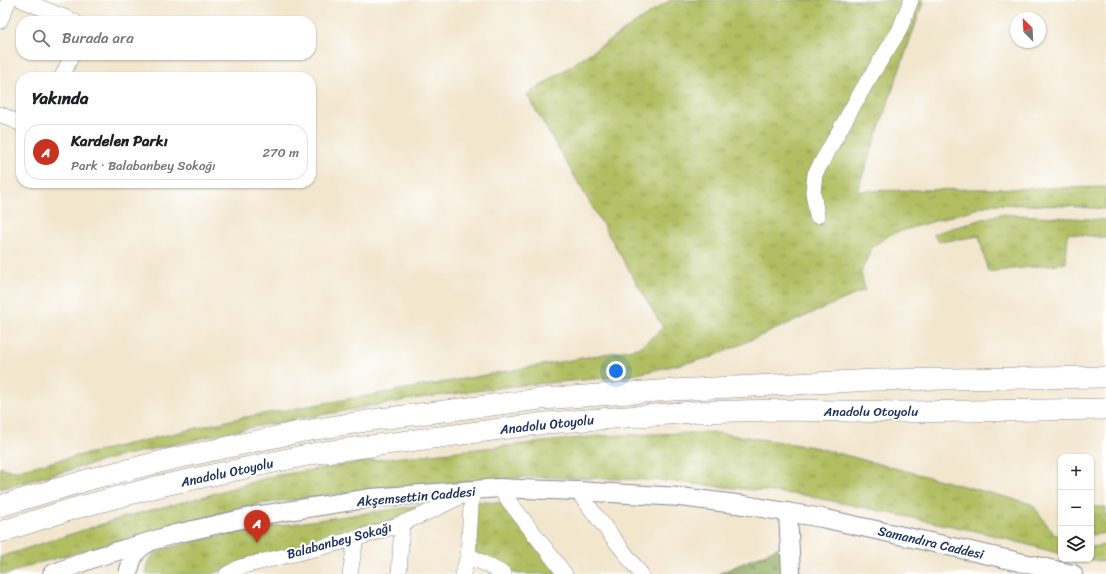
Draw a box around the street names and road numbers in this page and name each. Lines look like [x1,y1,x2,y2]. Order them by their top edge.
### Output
street label: Anadolu Otoyolu [823,400,918,423]
street label: Anadolu Otoyolu [498,408,595,441]
street label: Anadolu Otoyolu [178,451,276,494]
street label: Akşemsettin Caddesi [355,480,477,513]
street label: Balabanbey Sokağı [284,515,395,566]
street label: Samandıra Caddesi [876,519,987,566]

